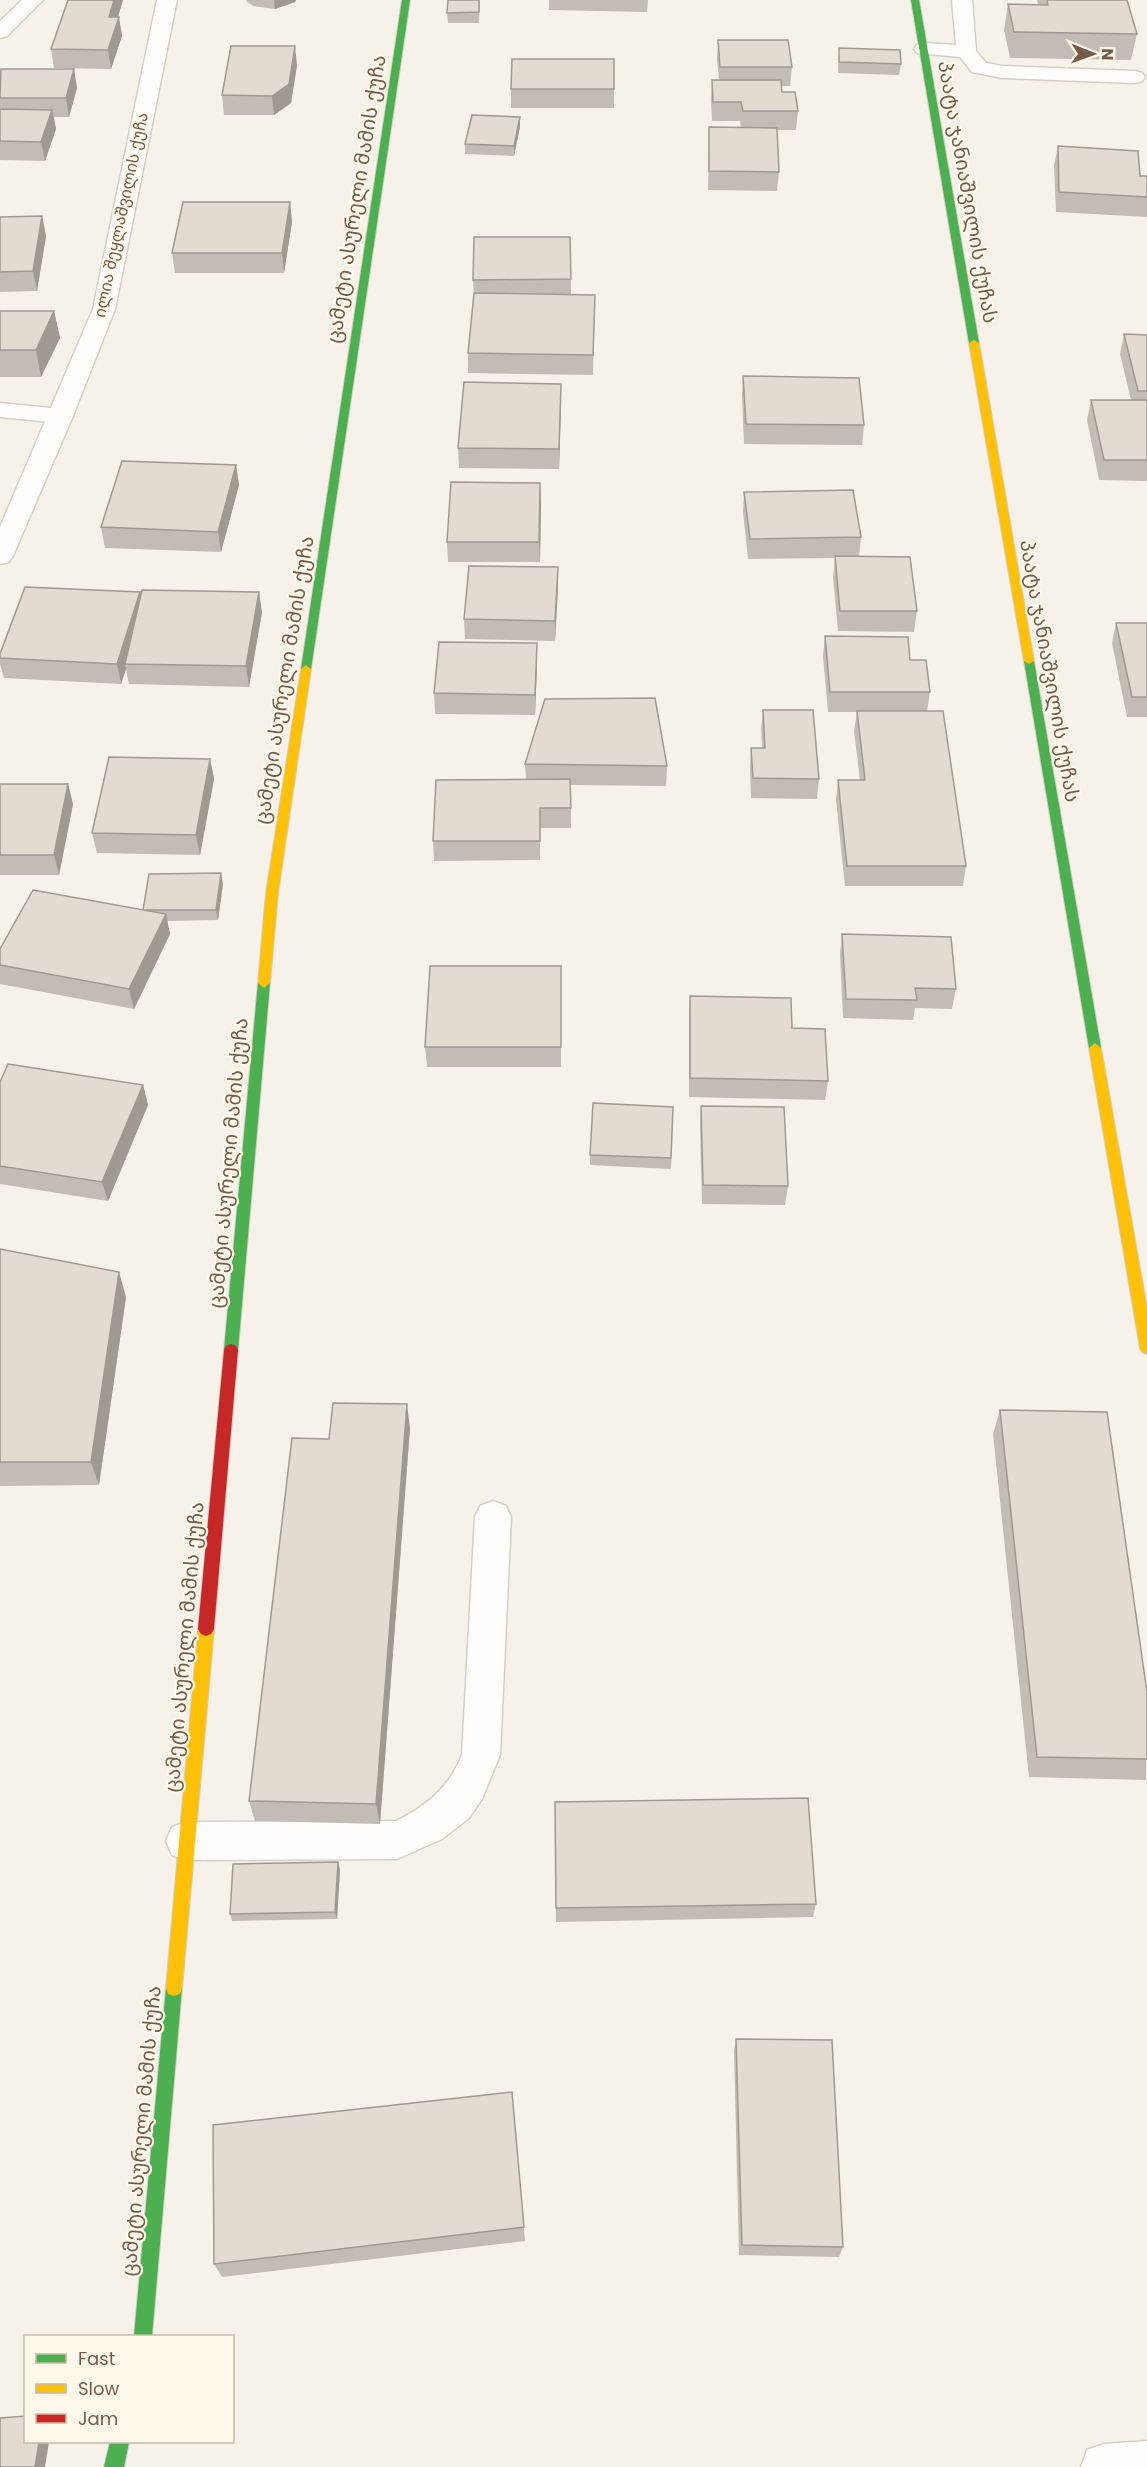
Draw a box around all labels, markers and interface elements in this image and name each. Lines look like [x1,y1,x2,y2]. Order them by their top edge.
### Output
north arrow [1063,24,1123,84]
text: N [1096,48,1119,60]
street label: ცამეტი ასურელი მამის ქუჩა [319,53,393,345]
street label: პაატა ჯანიაშვილის ქუჩას [931,59,1005,325]
street label: ილია შეყლაშვილის ქუჩა [88,110,154,320]
street label: ცამეტი ასურელი მამის ქუჩა [247,534,321,826]
street label: პაატა ჯანიაშვილის ქუჩას [1013,538,1087,804]
street label: ცამეტი ასურელი მამის ქუჩა [201,1017,255,1309]
street label: ცამეტი ასურელი მამის ქუჩა [157,1501,211,1793]
street label: ცამეტი ასურელი მამის ქუჩა [114,1985,168,2277]
legend [24,2335,234,2443]
text: Fast [78,2346,115,2371]
text: Slow [78,2376,120,2401]
text: Jam [78,2406,118,2431]

